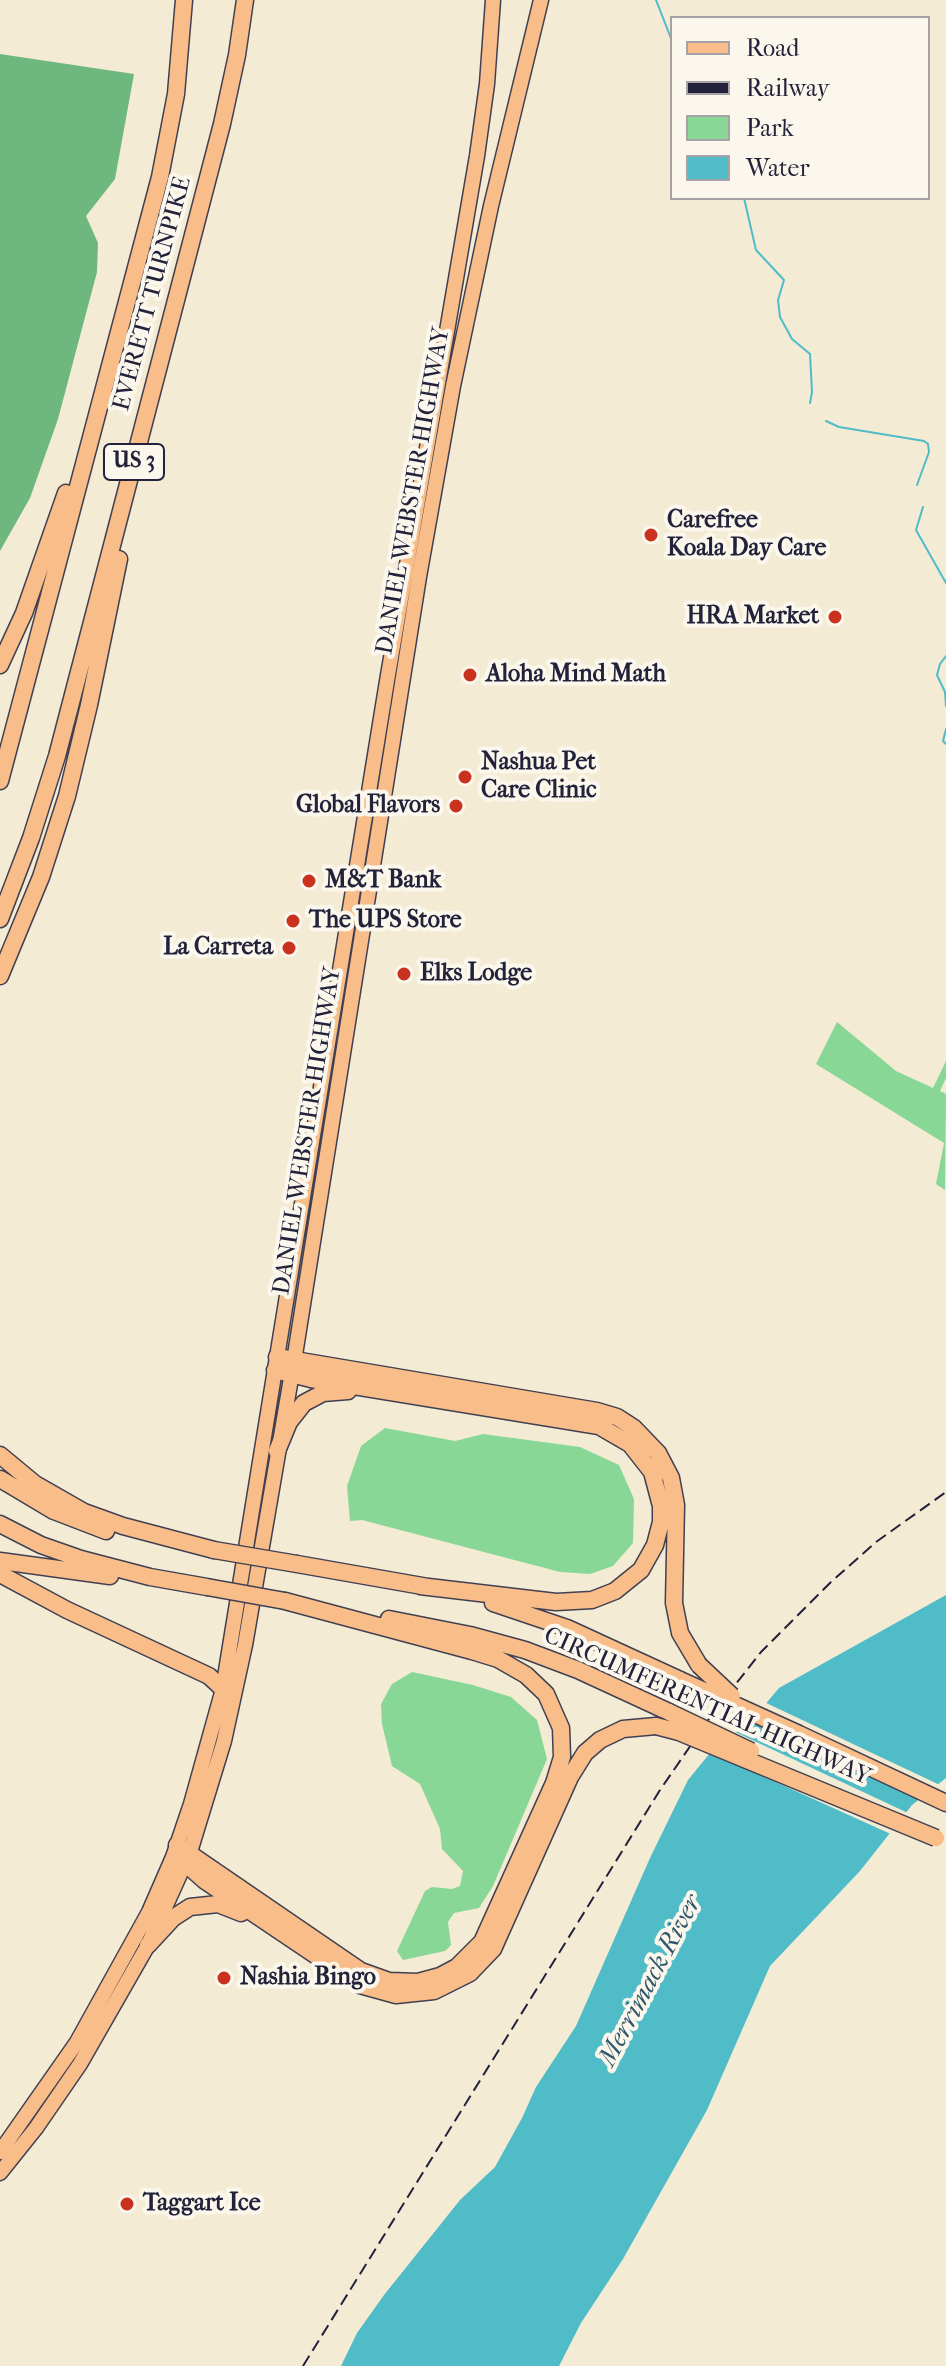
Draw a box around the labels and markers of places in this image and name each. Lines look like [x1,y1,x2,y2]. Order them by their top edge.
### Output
place label: Carefree Koala Day Care [667,507,826,563]
marker: Carefree Koala Day Care [642,526,660,544]
place label: HRA Market [686,603,819,631]
marker: HRA Market [826,608,844,626]
place label: Aloha Mind Math [486,661,666,689]
marker: Aloha Mind Math [461,666,479,684]
place label: Nashua Pet Care Clinic [481,749,597,805]
marker: Nashua Pet Care Clinic [456,768,474,786]
place label: Global Flavors [296,792,440,820]
marker: Global Flavors [447,797,465,815]
place label: M&T Bank [325,867,441,895]
marker: M&T Bank [300,872,318,890]
place label: The UPS Store [309,907,462,935]
marker: The UPS Store [284,912,302,930]
place label: La Carreta [163,934,273,962]
marker: La Carreta [280,939,298,957]
place label: Elks Lodge [420,960,532,988]
marker: Elks Lodge [395,965,413,983]
place label: Nashia Bingo [240,1964,376,1992]
marker: Nashia Bingo [215,1969,233,1987]
place label: Taggart Ice [143,2190,261,2218]
marker: Taggart Ice [118,2195,136,2213]

